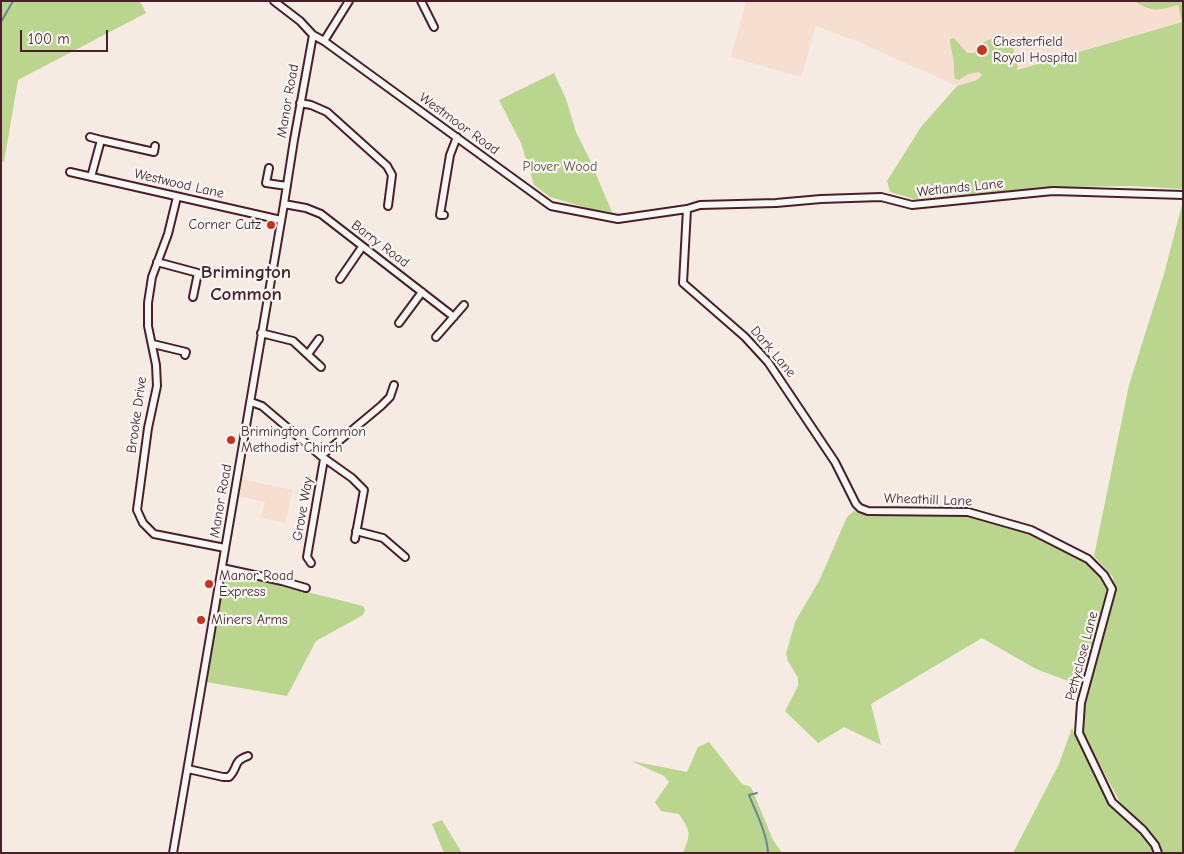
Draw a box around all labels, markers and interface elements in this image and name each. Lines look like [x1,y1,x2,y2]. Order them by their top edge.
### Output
scale bar [22,20,110,52]
text: 100 m [28,30,70,48]
place label: Chesterfield Royal Hospital [993,34,1077,66]
marker: Chesterfield Royal Hospital [975,43,989,57]
street label: Manor Road [273,63,303,139]
street label: Westmoor Road [416,89,502,159]
park label: Plover Wood [523,159,597,175]
street label: Westwood Lane [132,165,226,203]
street label: Wetlands Lane [916,175,1004,201]
place label: Corner Cutz [189,217,261,233]
street label: Barry Road [348,217,412,271]
marker: Corner Cutz [265,219,277,231]
district label: Brimington Common [201,262,291,306]
street label: Dark Lane [747,323,799,381]
street label: Brooke Drive [123,376,151,454]
place label: Brimington Common Methodist Chirch [241,424,366,457]
marker: Brimington Common Methodist Chirch [225,434,237,446]
street label: Manor Road [206,463,236,539]
street label: Grove Way [289,476,317,542]
street label: Wheathill Lane [884,490,972,510]
place label: Manor Road Express [219,568,294,600]
marker: Manor Road Express [203,578,215,590]
street label: Pettyclose Lane [1062,610,1102,702]
place label: Miners Arms [211,612,288,628]
marker: Miners Arms [195,614,207,626]

